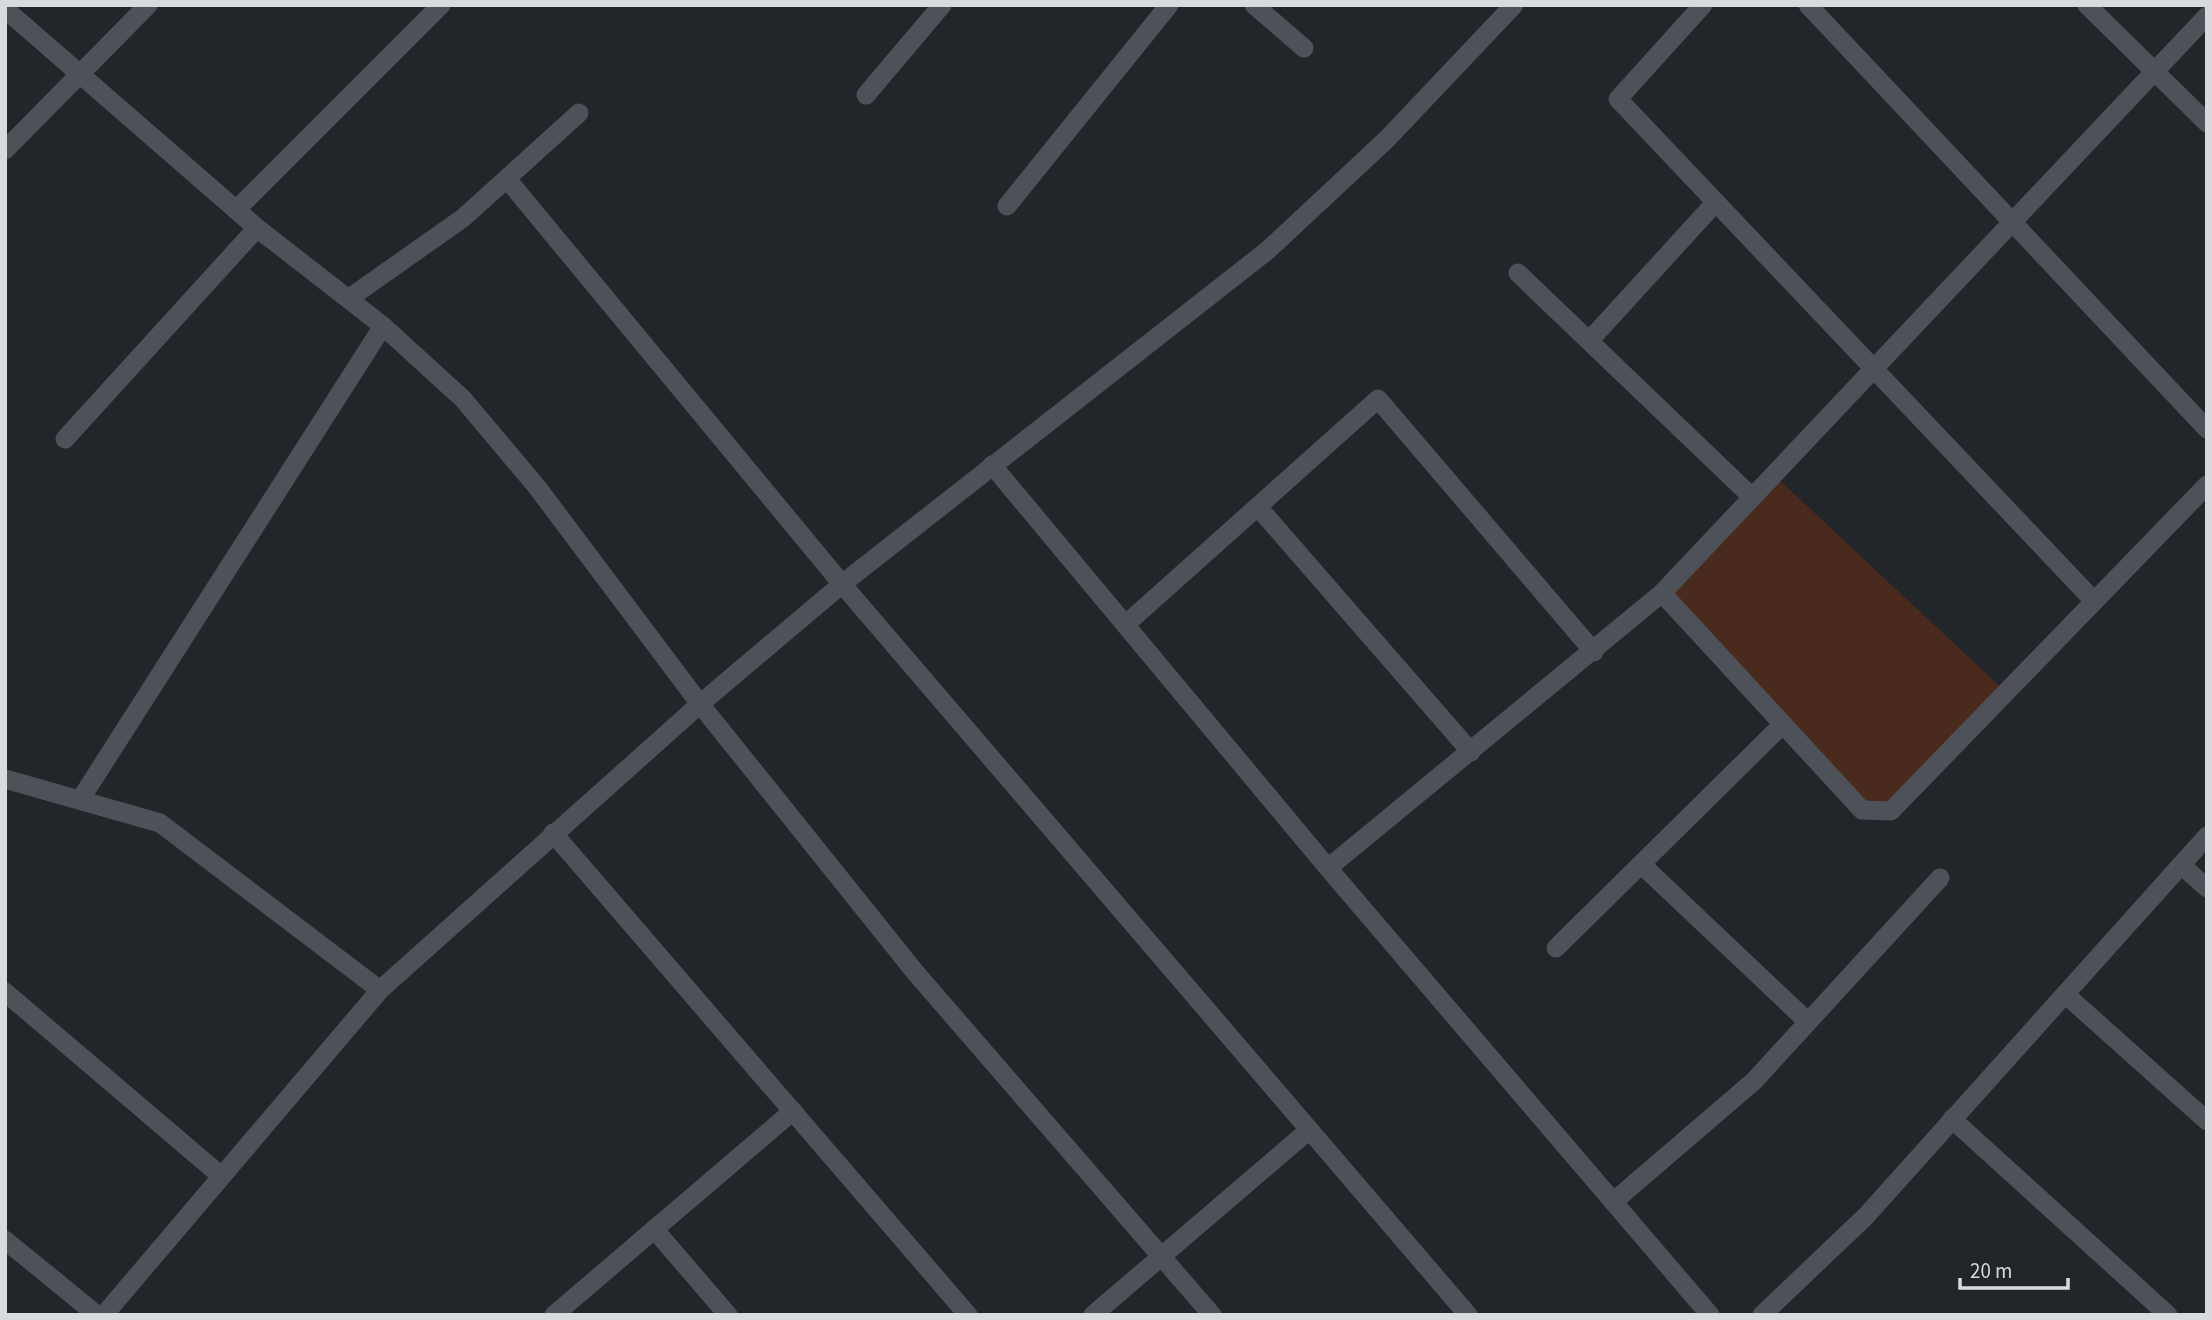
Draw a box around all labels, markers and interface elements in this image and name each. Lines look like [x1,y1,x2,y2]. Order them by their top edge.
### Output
scale bar [1960,1246,2068,1290]
text: 20 m [1970,1256,2012,1286]

